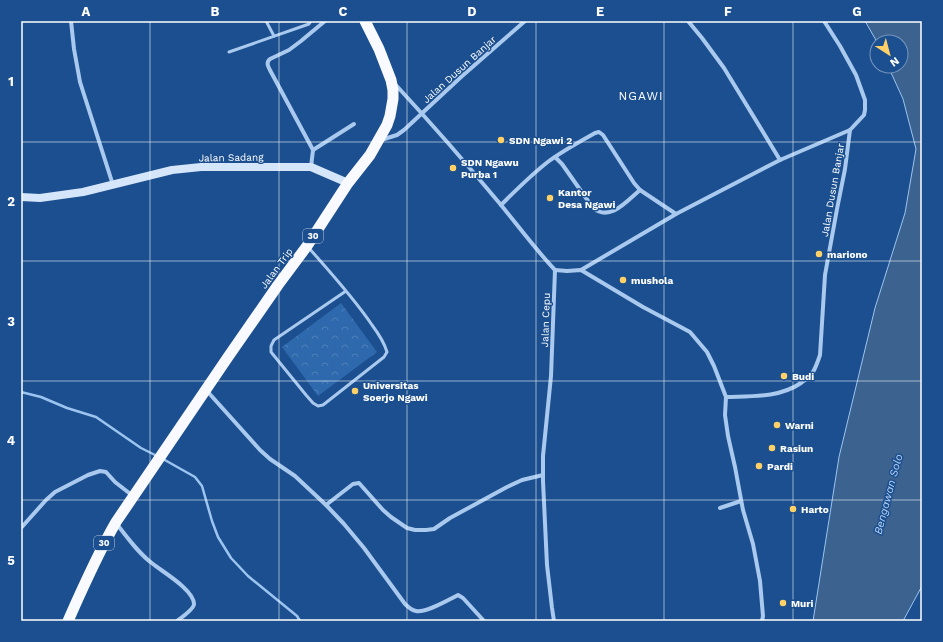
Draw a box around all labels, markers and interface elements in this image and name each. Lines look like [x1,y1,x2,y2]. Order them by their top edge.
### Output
text: A [82,4,91,19]
text: B [211,4,220,19]
text: C [339,4,348,19]
text: D [467,4,477,19]
text: E [596,4,604,19]
text: F [724,4,732,19]
text: G [852,4,862,19]
street label: Jalan Dusun Banjar [420,34,498,105]
north arrow [869,34,909,74]
text: N [887,54,902,69]
text: 1 [8,74,14,89]
district label: NGAWI [618,89,664,103]
marker: SDN Ngawi 2 [496,135,506,145]
place label: SDN Ngawi 2 [509,135,572,146]
street label: Jalan Dusun Banjar [819,143,846,238]
street label: Jalan Sadang [198,151,264,164]
place label: SDN Ngawu Purba 1 [461,157,519,180]
marker: SDN Ngawu Purba 1 [448,163,458,173]
place label: Kantor Desa Ngawi [558,187,615,210]
marker: Kantor Desa Ngawi [545,193,555,203]
text: 2 [7,194,15,209]
road number: 30 [303,229,323,243]
street label: Jalan Trip [258,246,295,291]
marker: mariono [814,249,824,259]
place label: mariono [827,249,868,260]
marker: mushola [618,275,628,285]
place label: mushola [631,275,673,286]
street label: Jalan Cepu [539,293,552,347]
text: 3 [7,314,15,329]
marker: Budi [779,371,789,381]
place label: Budi [792,371,814,382]
place label: Universitas Soerjo Ngawi [363,380,428,403]
marker: Universitas Soerjo Ngawi [350,386,360,396]
marker: Warni [772,420,782,430]
place label: Warni [785,420,814,431]
text: 4 [7,433,16,448]
marker: Rasiun [767,443,777,453]
place label: Rasiun [780,443,813,454]
water label: Bengawan Solo [871,452,905,536]
marker: Pardi [754,461,764,471]
place label: Pardi [767,461,793,472]
marker: Harto [788,504,798,514]
place label: Harto [801,504,829,515]
road number: 30 [94,536,114,550]
text: 5 [7,553,15,568]
marker: Muri [778,598,788,608]
place label: Muri [791,598,814,609]

